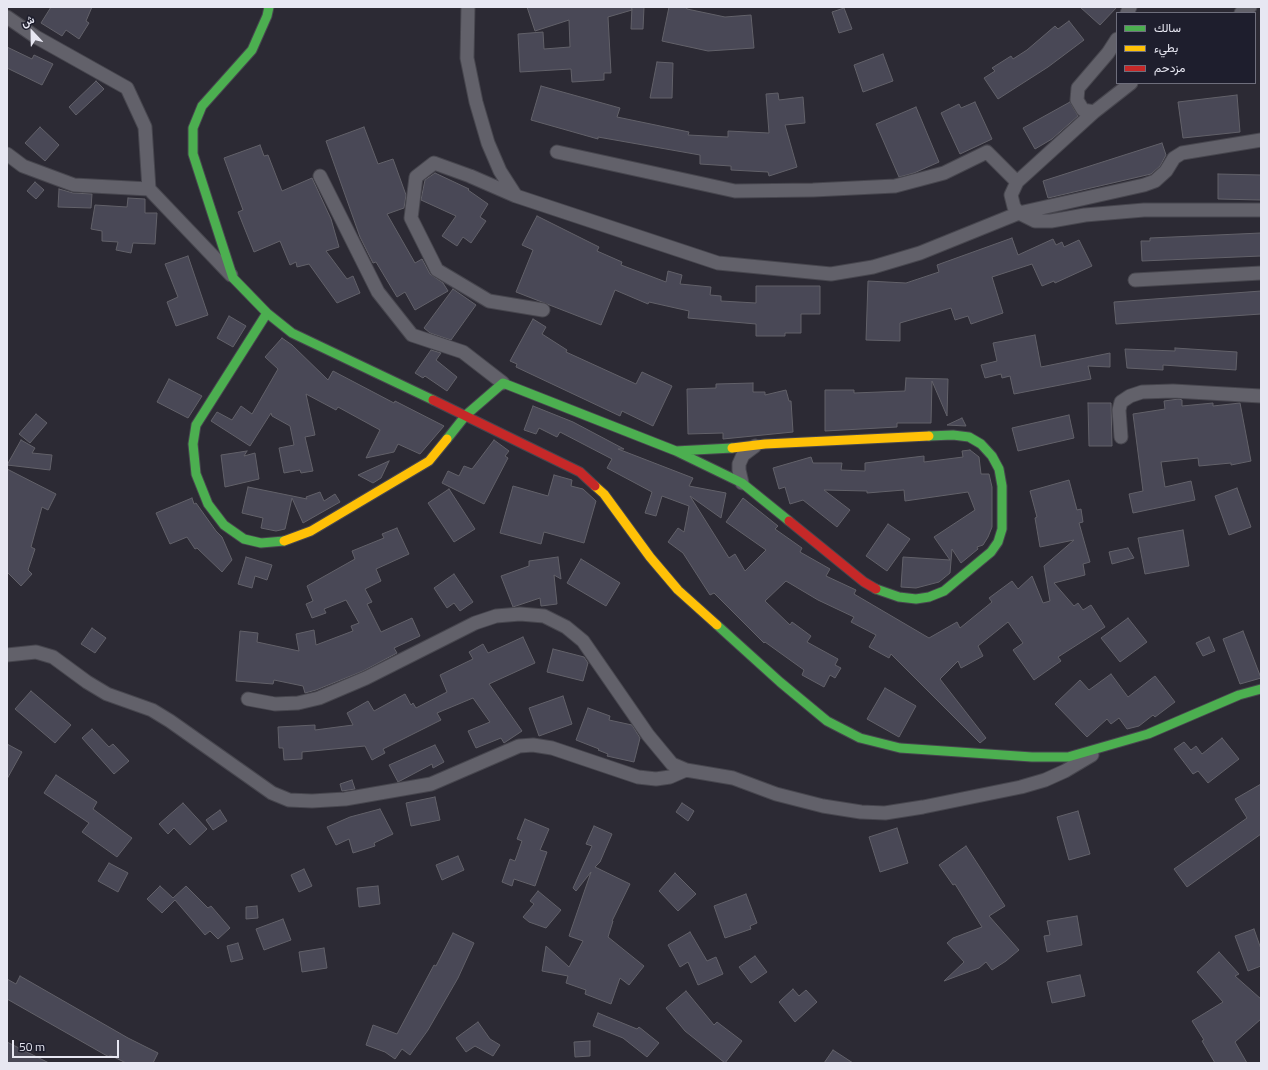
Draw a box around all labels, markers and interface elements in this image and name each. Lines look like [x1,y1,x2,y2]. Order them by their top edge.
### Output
text: ش [18,11,37,31]
north arrow [12,12,52,52]
legend [1116,12,1256,84]
text: سالك [1154,18,1181,37]
text: بطيء [1154,38,1178,57]
text: مزدحم [1154,58,1185,77]
scale bar [14,1032,121,1058]
text: 50 m [19,1037,45,1056]

